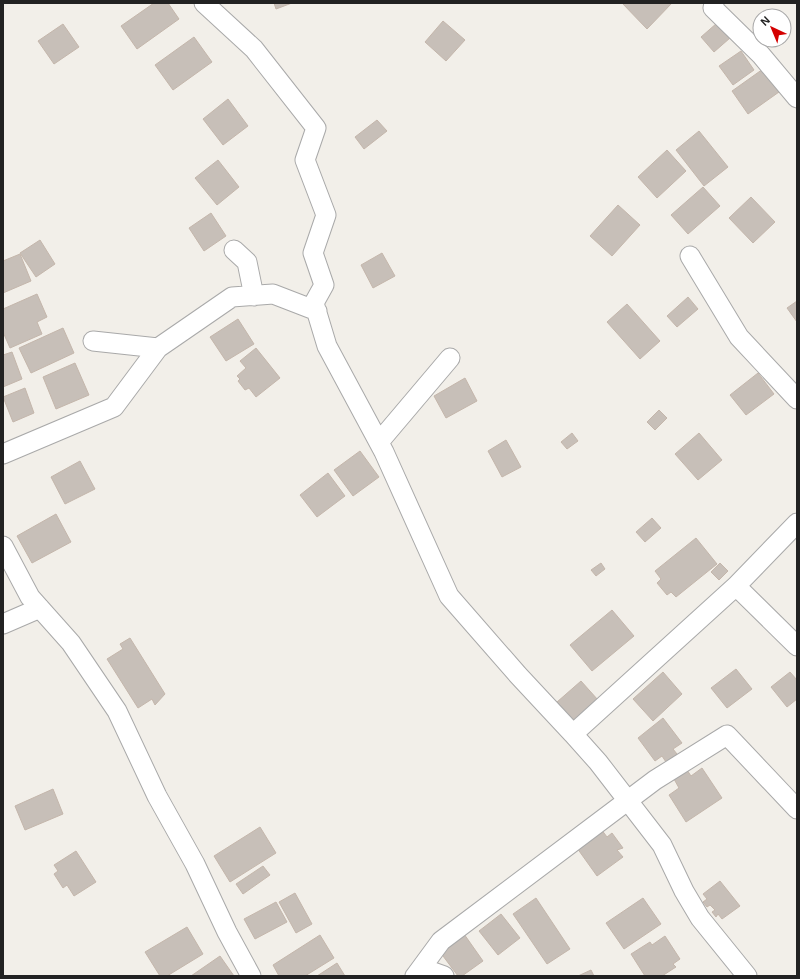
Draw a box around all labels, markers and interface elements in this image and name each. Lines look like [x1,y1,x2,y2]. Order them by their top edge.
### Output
north arrow [752,8,792,48]
text: N [758,14,772,28]

